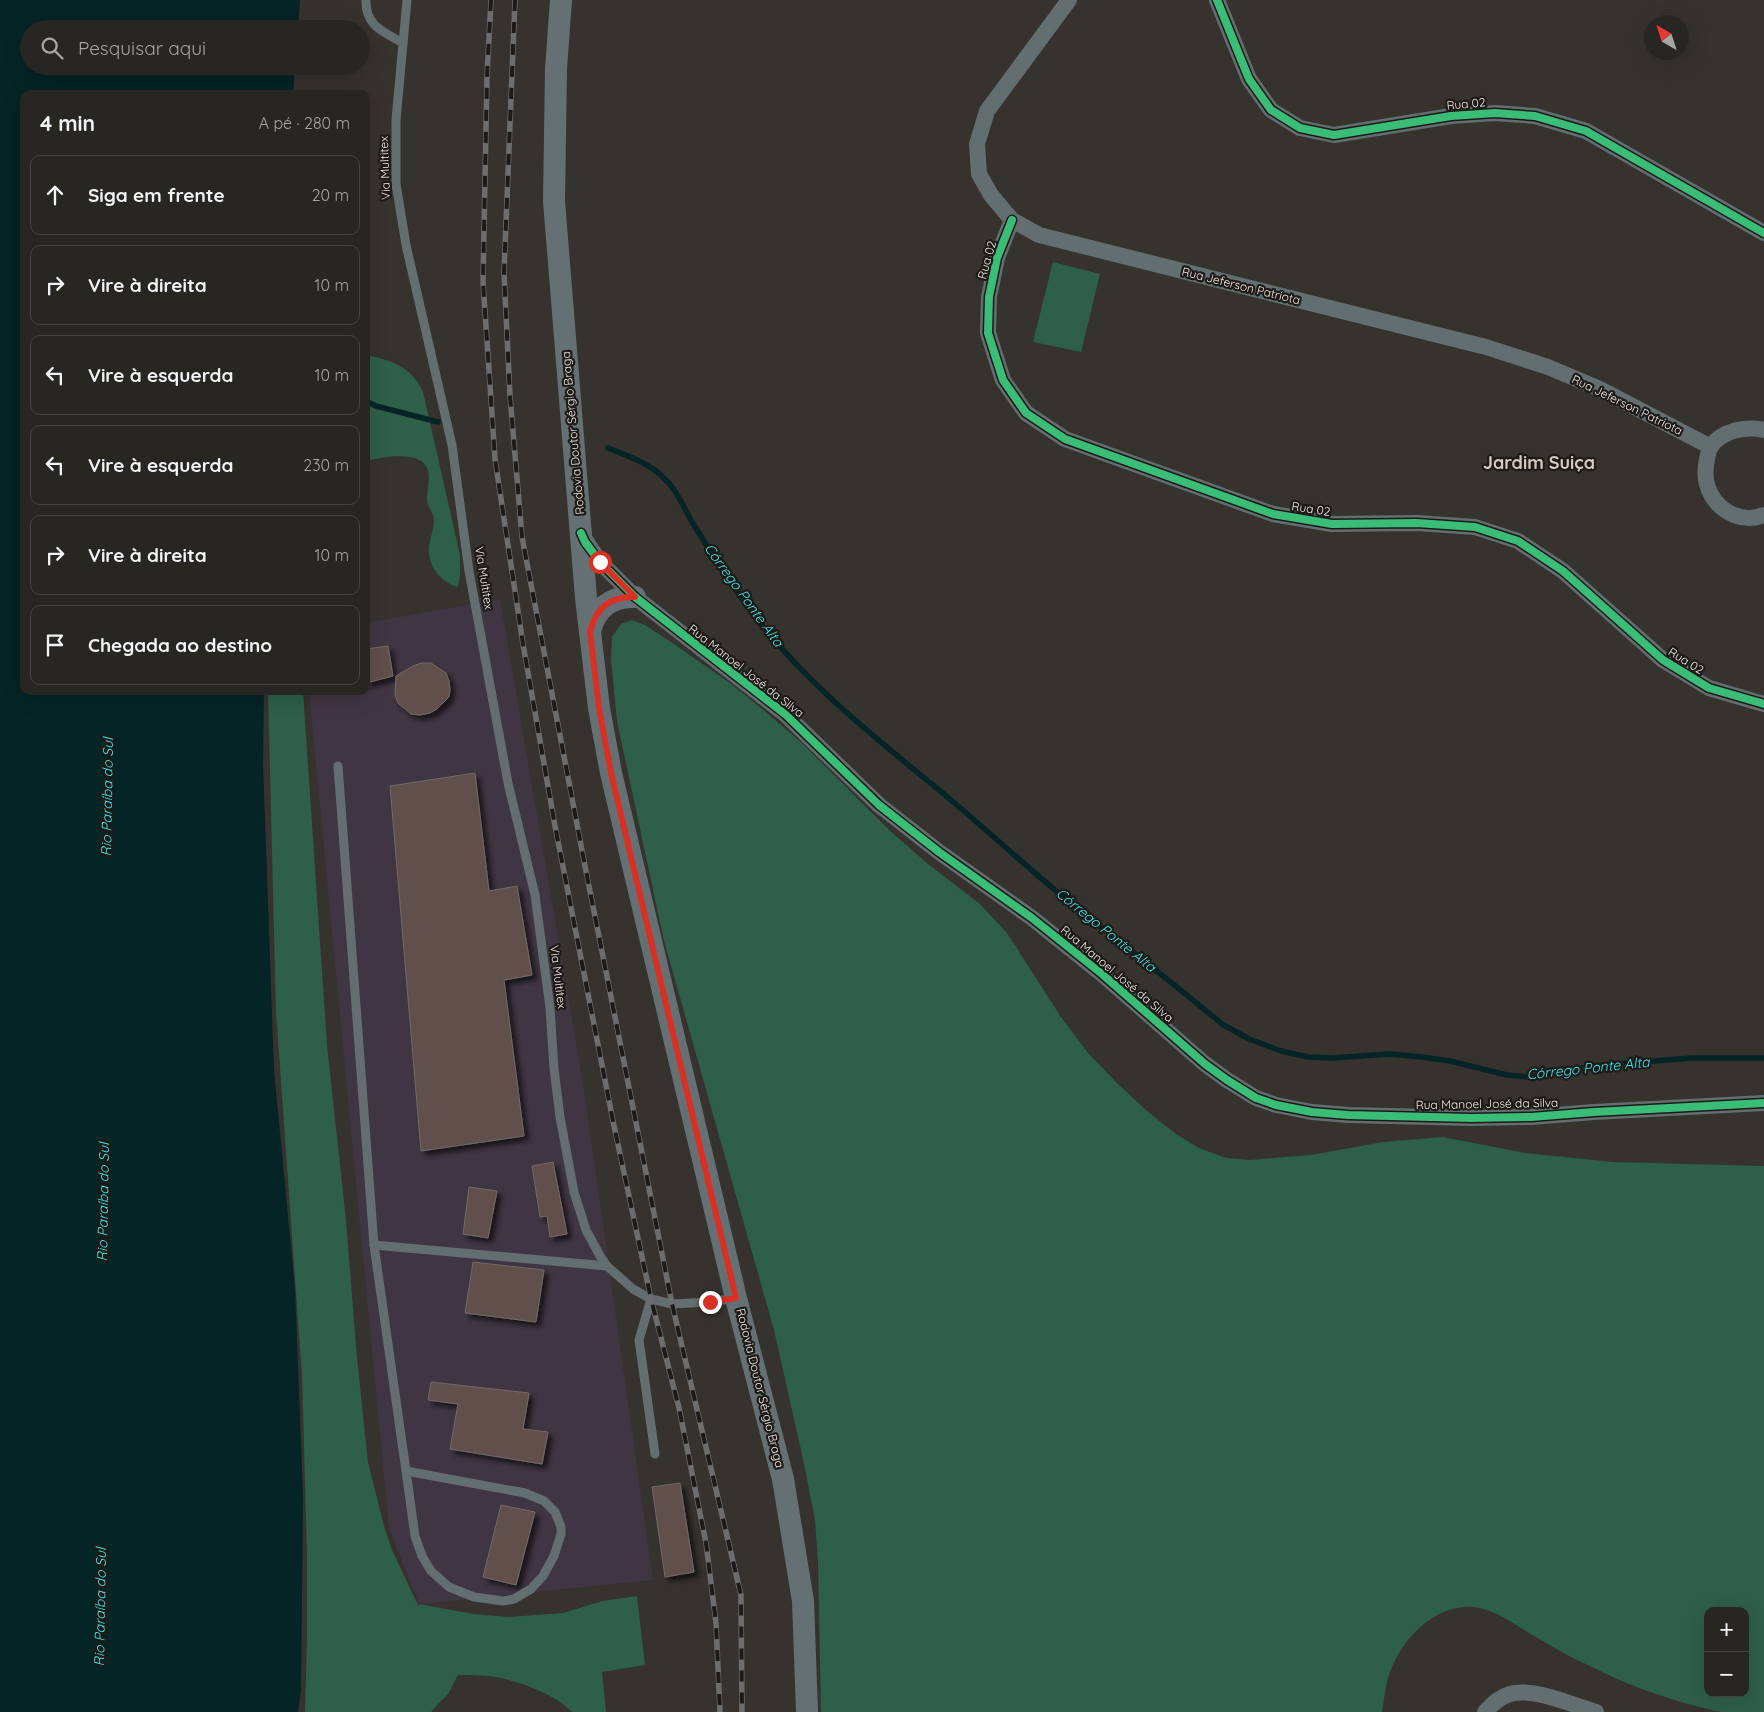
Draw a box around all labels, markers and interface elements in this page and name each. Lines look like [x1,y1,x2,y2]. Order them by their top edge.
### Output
north arrow [1644,15,1689,60]
search box [20,20,370,75]
icon: search [38,34,66,62]
text: Pesquisar aqui [78,36,206,60]
street label: Rua 02 [1446,94,1486,113]
text: 4 min [40,110,95,136]
text: A pé · 280 m [259,113,350,133]
street label: Via Multitex [376,136,393,200]
icon: ahead [41,181,69,209]
text: Siga em frente [88,183,225,207]
text: 20 m [312,185,349,205]
street label: Rua 02 [974,239,999,281]
street label: Rua Jeferson Patriota [1180,264,1302,307]
icon: right [41,271,69,299]
text: Vire à direita [88,273,207,297]
text: 10 m [315,275,349,295]
street label: Rodovia Doutor Sérgio Braga [558,351,587,515]
icon: left [41,361,69,389]
text: Vire à esquerda [88,363,233,387]
text: 10 m [315,365,349,385]
street label: Rua Jeferson Patriota [1569,371,1685,438]
icon: left [41,451,69,479]
district label: Jardim Suiça [1483,451,1595,474]
text: Vire à esquerda [88,453,233,477]
text: 230 m [303,455,349,475]
street label: Rua 02 [1291,498,1332,519]
water label: Córrego Ponte Alta [700,540,788,651]
icon: right [41,541,69,569]
text: Vire à direita [88,543,207,567]
text: 10 m [315,545,349,565]
street label: Via Multitex [472,545,497,611]
route start [589,551,612,574]
street label: Rua Manoel José da Silva [686,621,807,720]
icon: arrive [41,631,69,659]
text: Chegada ao destino [88,633,272,657]
street label: Rua 02 [1666,644,1707,677]
water label: Rio Paraíba do Sul [97,736,117,857]
water label: Córrego Ponte Alta [1052,884,1161,977]
street label: Rua Manoel José da Silva [1058,922,1177,1025]
street label: Via Multitex [547,944,570,1010]
water label: Córrego Ponte Alta [1526,1052,1652,1083]
street label: Rua Manoel José da Silva [1416,1095,1558,1112]
water label: Rio Paraíba do Sul [93,1141,113,1262]
route end [699,1291,722,1314]
street label: Rodovia Doutor Sérgio Braga [733,1307,788,1469]
water label: Rio Paraíba do Sul [90,1546,110,1667]
map controls [1704,1607,1749,1697]
button: + [1704,1607,1749,1652]
button: − [1704,1652,1749,1697]

